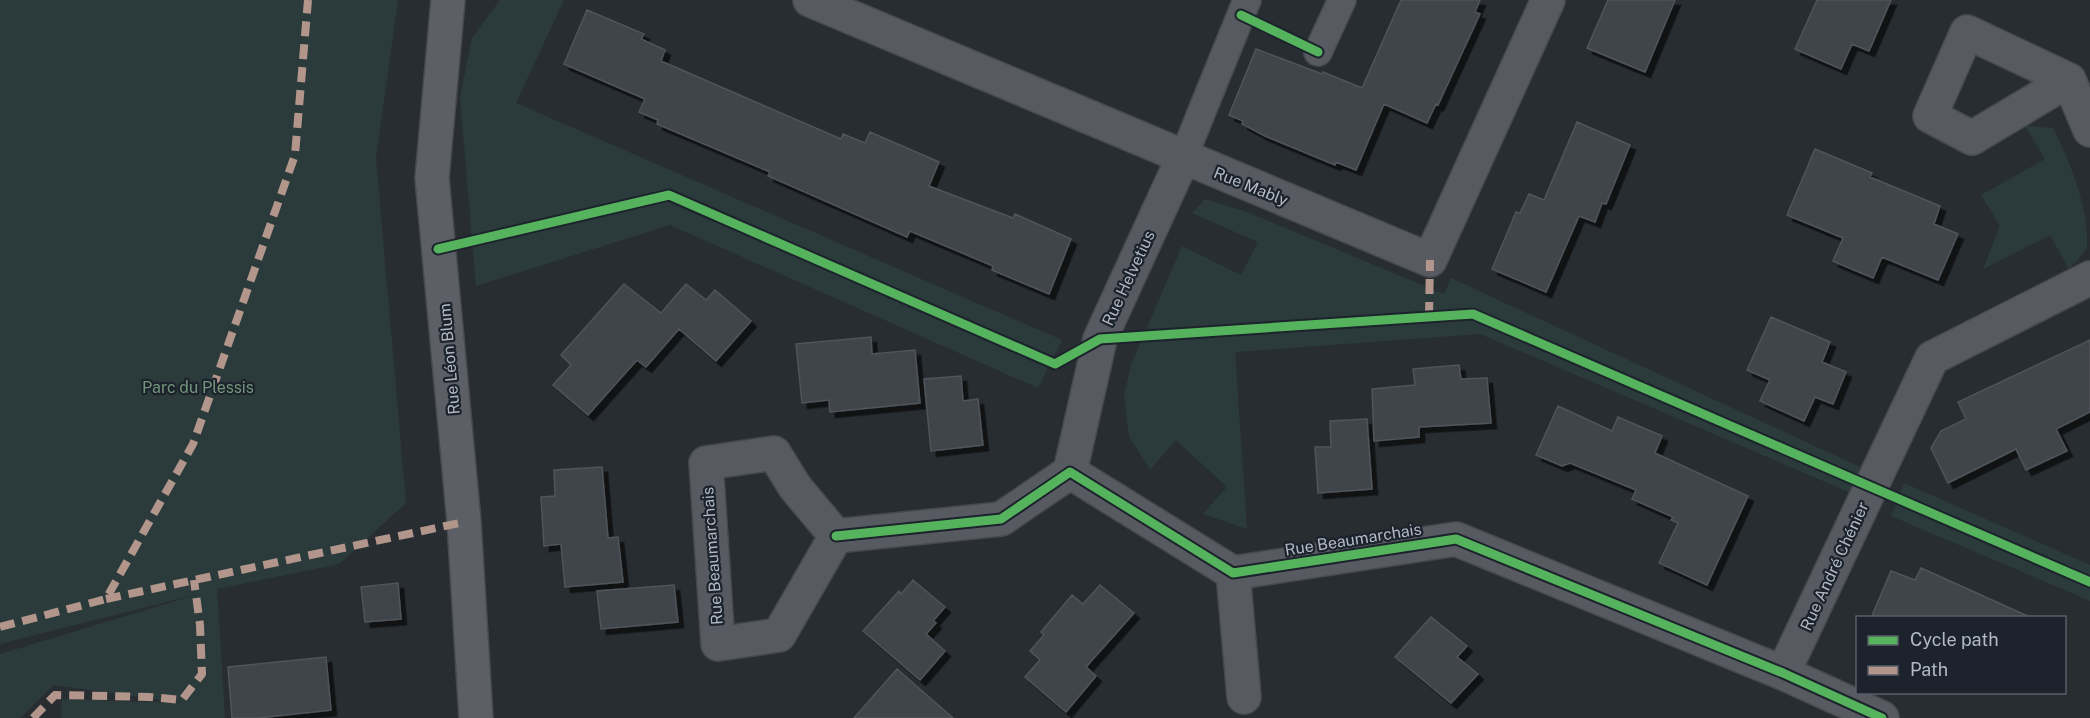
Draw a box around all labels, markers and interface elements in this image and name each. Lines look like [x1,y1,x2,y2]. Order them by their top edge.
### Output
street label: Rue Mably [1211,163,1291,210]
street label: Rue Helvetius [1098,228,1159,329]
street label: Rue Léon Blum [435,303,464,415]
park label: Parc du Plessis [142,378,254,397]
street label: Rue Beaumarchais [698,486,727,626]
street label: Rue André Chénier [1796,499,1873,634]
street label: Rue Beaumarchais [1283,519,1423,560]
legend [1856,616,2066,694]
text: Cycle path [1910,629,1999,650]
text: Path [1910,659,1948,680]

